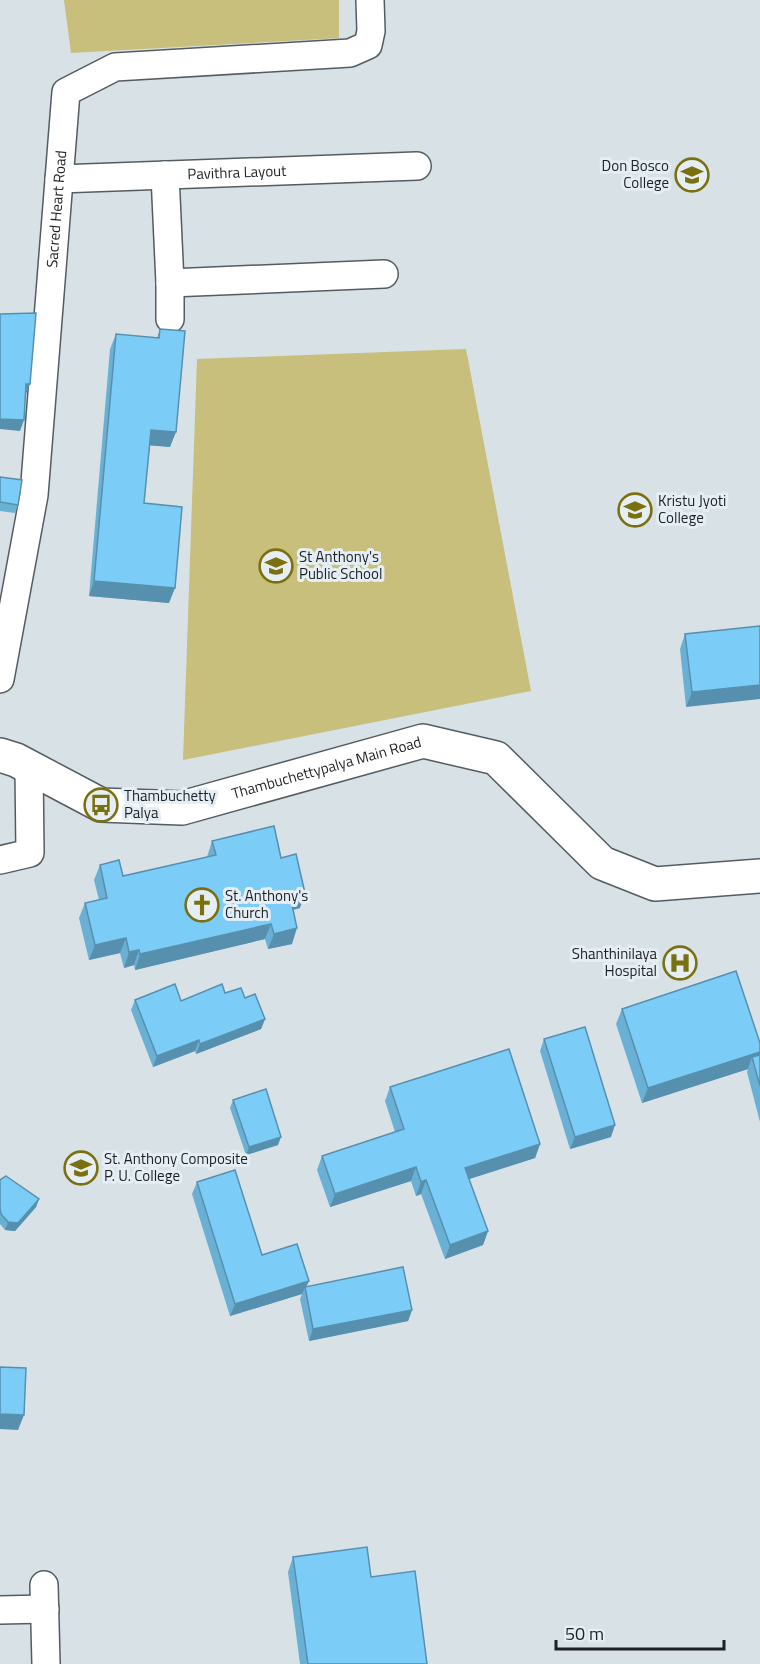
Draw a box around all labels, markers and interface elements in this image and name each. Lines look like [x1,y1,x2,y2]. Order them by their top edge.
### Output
street label: Sacred Heart Road [40,149,72,268]
place label: Don Bosco College [602,154,669,194]
school or university icon: Don Bosco College [674,157,710,193]
street label: Pavithra Layout [187,159,288,185]
place label: Kristu Jyoti College [658,489,726,529]
school or university icon: Kristu Jyoti College [617,492,653,528]
place label: St Anthony's Public School [299,545,382,585]
school or university icon: St Anthony's Public School [258,548,294,584]
street label: Thambuchettypalya Main Road [229,730,424,805]
place label: Thambuchetty Palya [124,784,216,824]
bus stop icon: Thambuchetty Palya [83,787,119,823]
place label: St. Anthony's Church [225,884,308,924]
church icon: St. Anthony's Church [184,887,220,923]
place label: Shanthinilaya Hospital [572,942,657,982]
hospital icon: Shanthinilaya Hospital [662,945,698,981]
place label: St. Anthony Composite P. U. College [104,1147,248,1187]
school or university icon: St. Anthony Composite P. U. College [63,1150,99,1186]
scale bar [556,1613,724,1651]
text: 50 m [565,1620,604,1647]

